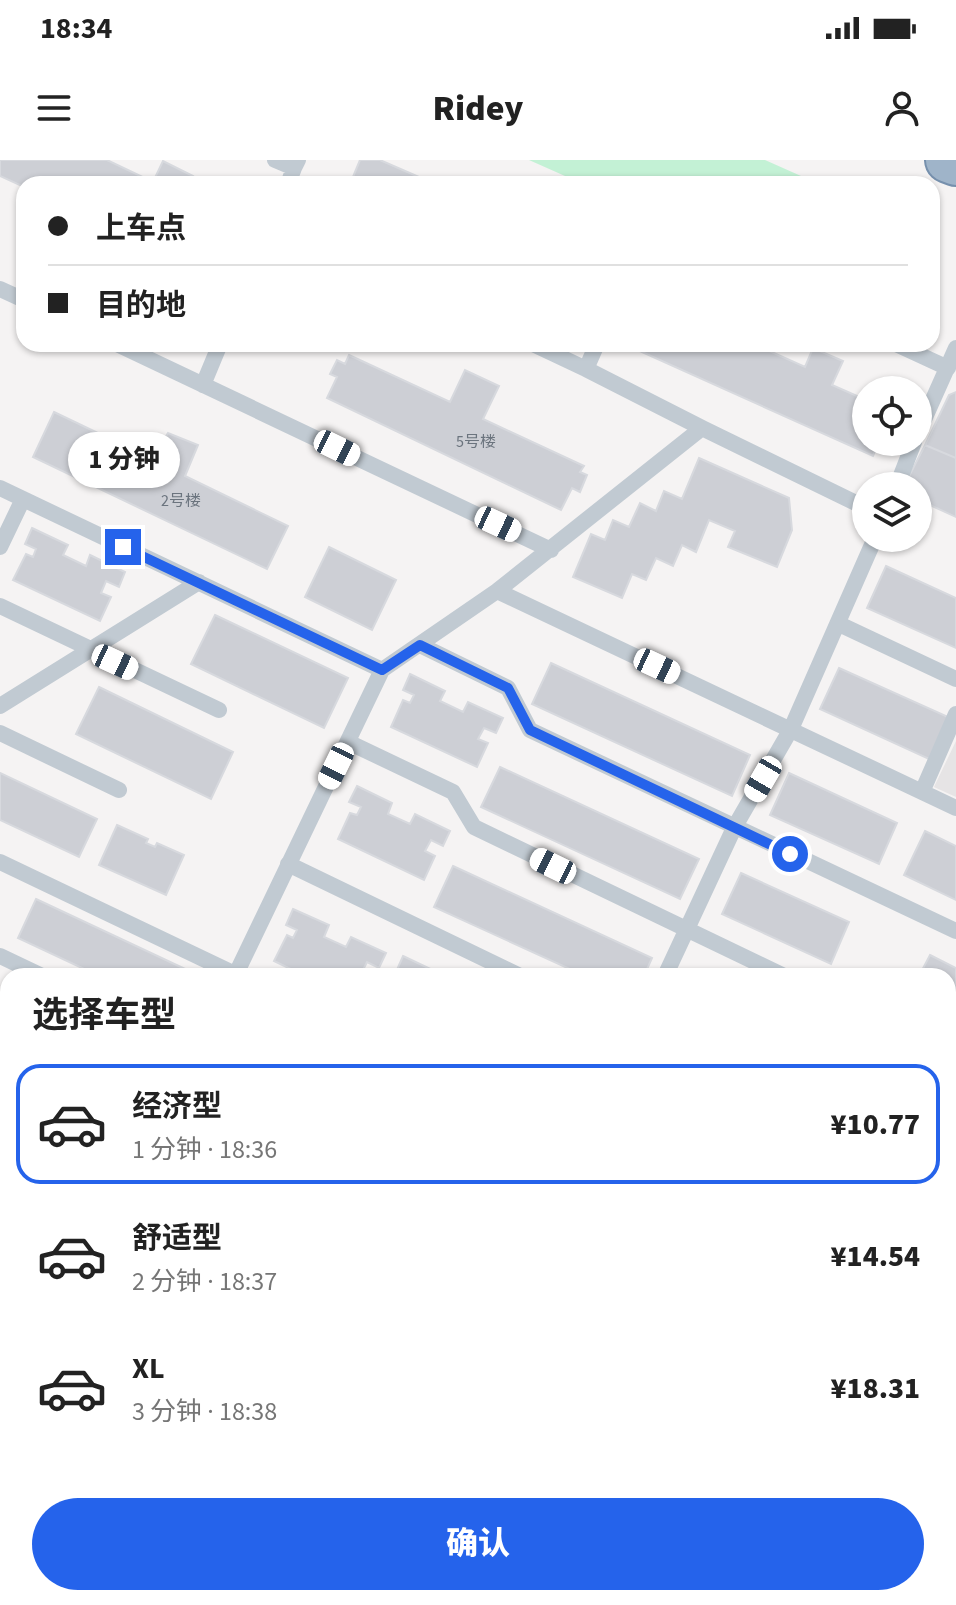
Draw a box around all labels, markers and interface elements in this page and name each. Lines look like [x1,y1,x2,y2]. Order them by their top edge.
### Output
text: 18:34 [40,7,112,50]
text: Ridey [433,83,523,134]
icon: menu [32,86,76,130]
icon: person [880,86,924,130]
text: 上车点 [96,207,186,250]
text: 目的地 [96,284,186,327]
map controls [852,376,932,552]
button: locate [852,376,932,456]
car [310,427,364,469]
callout: 1 分钟 [67,431,179,487]
house number: 5号楼 [456,431,496,453]
text: 1 分钟 [88,441,160,478]
button: layers [852,472,932,552]
house number: 2号楼 [161,490,201,512]
car [471,503,525,545]
route end [105,529,141,565]
car [88,641,142,683]
car [630,645,684,687]
car [315,739,357,793]
car [741,752,785,806]
route start [772,836,808,872]
car [526,845,580,887]
text: 选择车型 [32,990,176,1041]
text: 经济型 [132,1085,222,1128]
icon: car [36,1088,108,1160]
text: ¥10.77 [831,1103,920,1146]
text: 1 分钟 · 18:36 [132,1131,277,1168]
text: 舒适型 [132,1217,222,1260]
icon: car [36,1220,108,1292]
text: ¥14.54 [831,1235,920,1278]
text: 2 分钟 · 18:37 [132,1263,277,1300]
text: XL [132,1347,165,1390]
icon: car [36,1352,108,1424]
text: ¥18.31 [831,1367,920,1410]
text: 3 分钟 · 18:38 [132,1393,277,1430]
button: 确认 [32,1498,924,1590]

